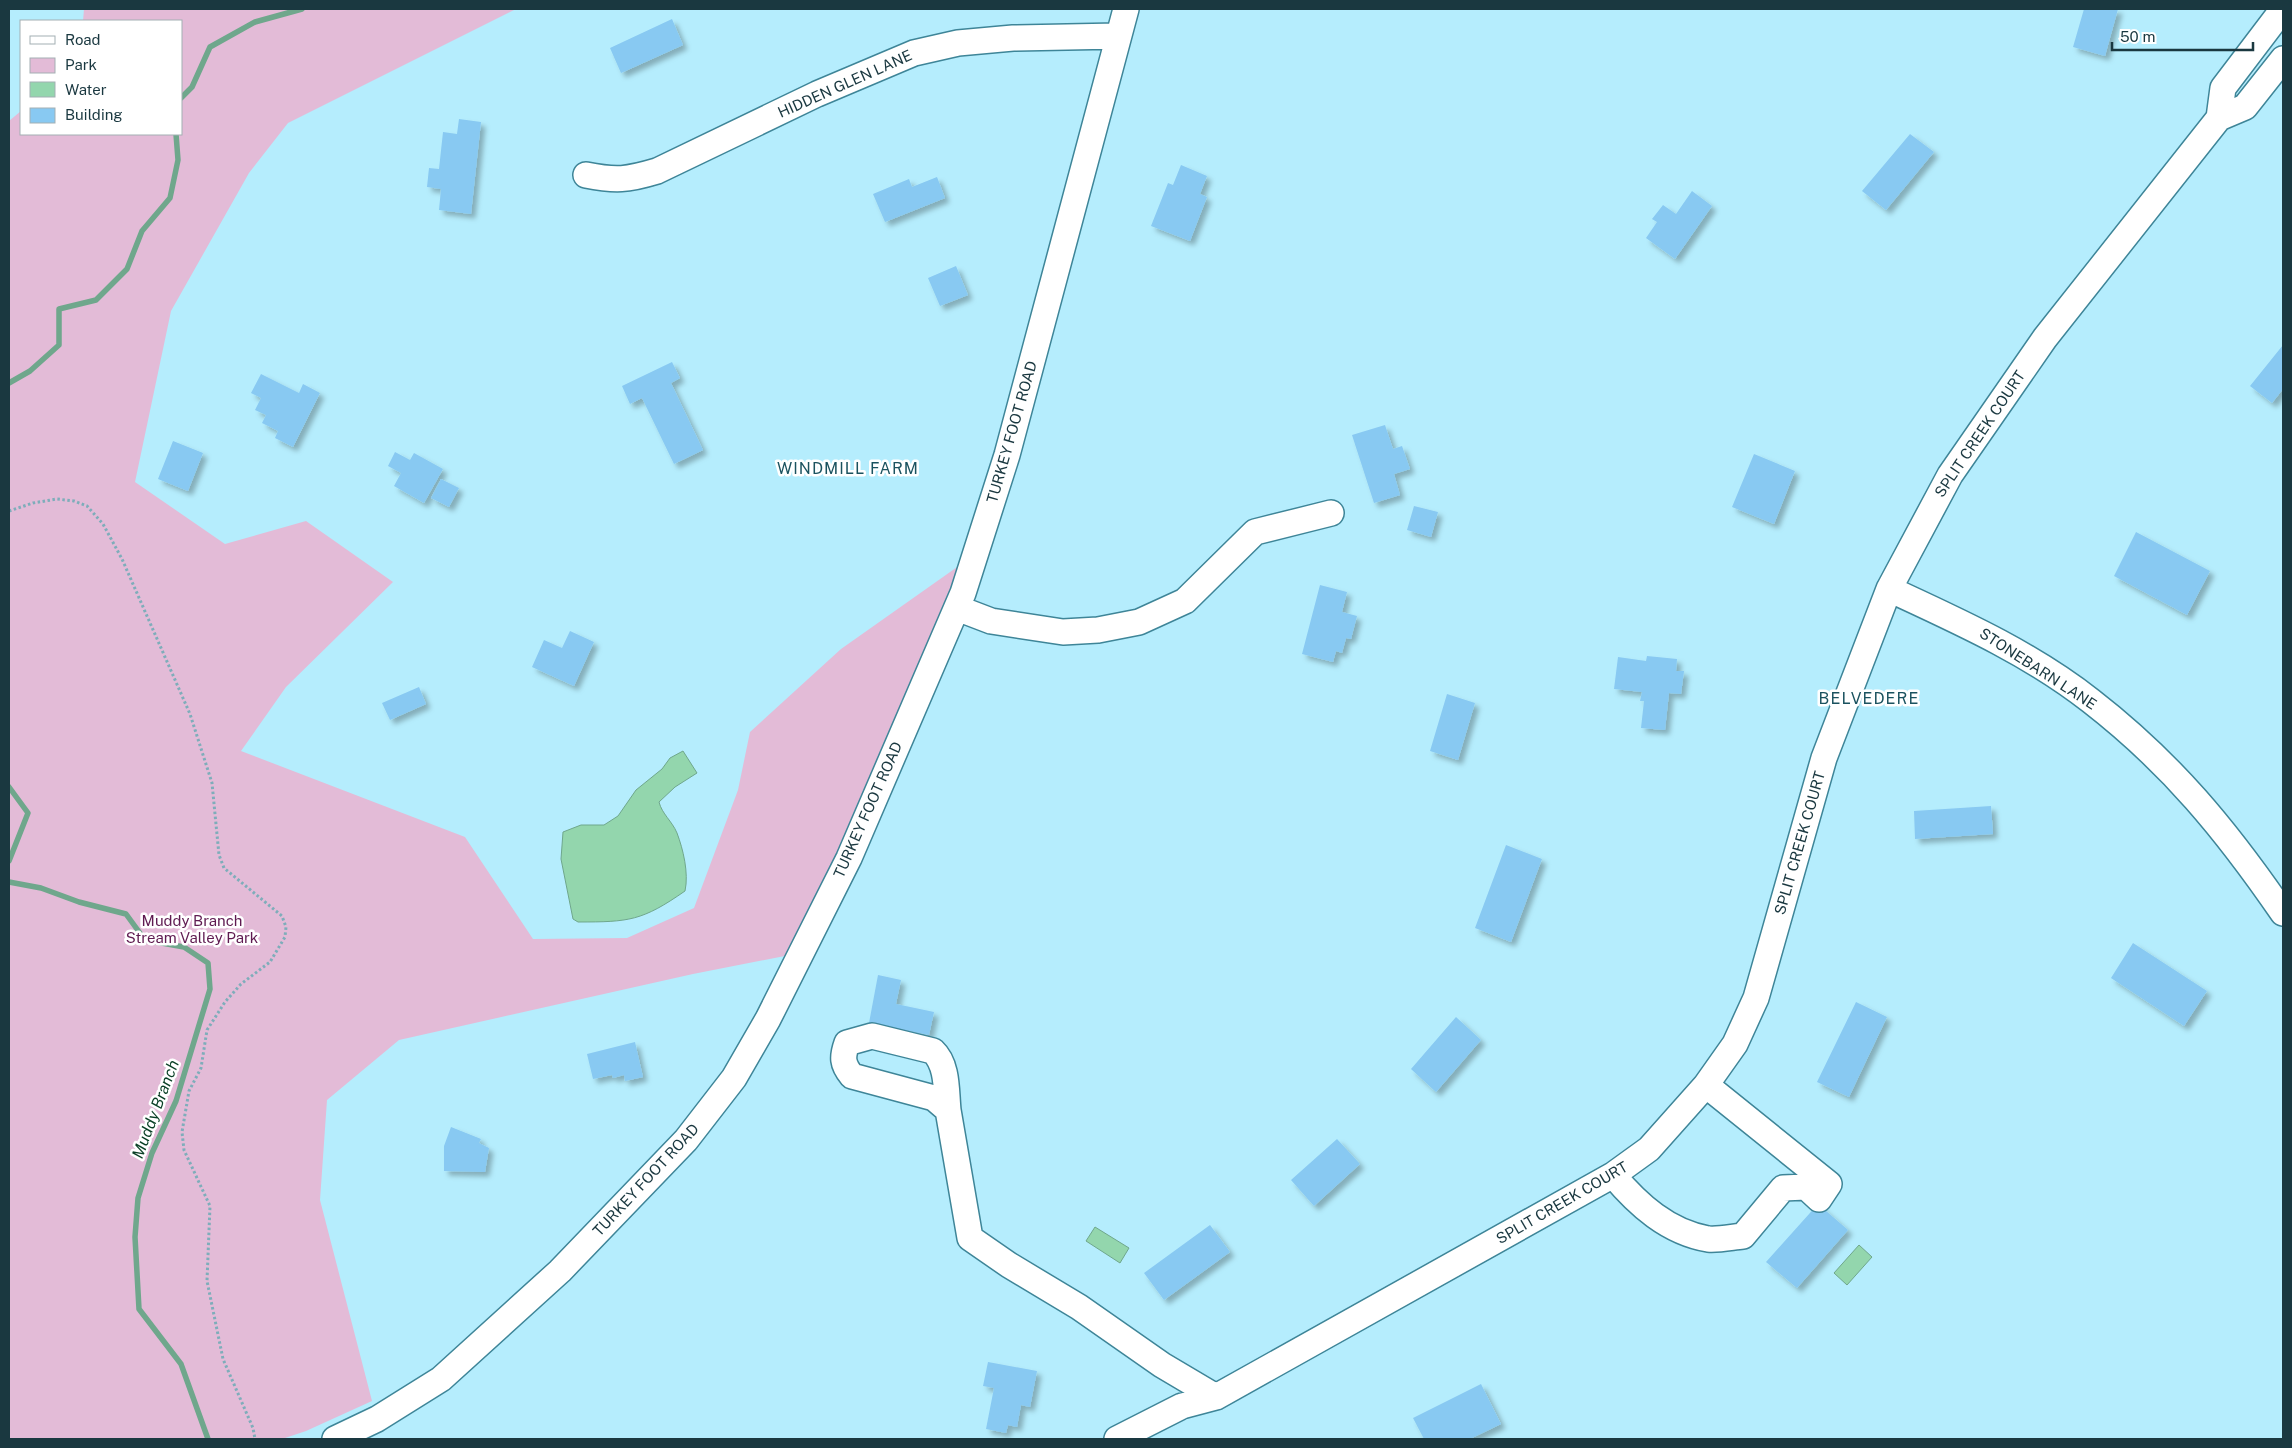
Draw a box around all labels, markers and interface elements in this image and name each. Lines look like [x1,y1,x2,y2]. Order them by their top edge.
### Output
legend [20,20,182,135]
scale bar [2112,20,2253,52]
text: 50 m [2120,28,2155,45]
text: Road [65,31,101,48]
street label: HIDDEN GLEN LANE [775,46,915,121]
text: Park [65,56,97,73]
text: Water [65,81,107,98]
text: Building [65,106,123,123]
street label: TURKEY FOOT ROAD [983,359,1040,505]
street label: SPLIT CREEK COURT [1931,367,2028,500]
district label: WINDMILL FARM [777,459,919,478]
street label: STONEBARN LANE [1977,624,2100,713]
district label: BELVEDERE [1819,689,1919,708]
street label: TURKEY FOOT ROAD [830,739,905,880]
street label: SPLIT CREEK COURT [1771,769,1828,917]
park label: Muddy Branch Stream Valley Park [126,912,258,946]
water label: Muddy Branch [128,1057,183,1161]
street label: TURKEY FOOT ROAD [589,1120,702,1239]
street label: SPLIT CREEK COURT [1493,1158,1630,1247]

